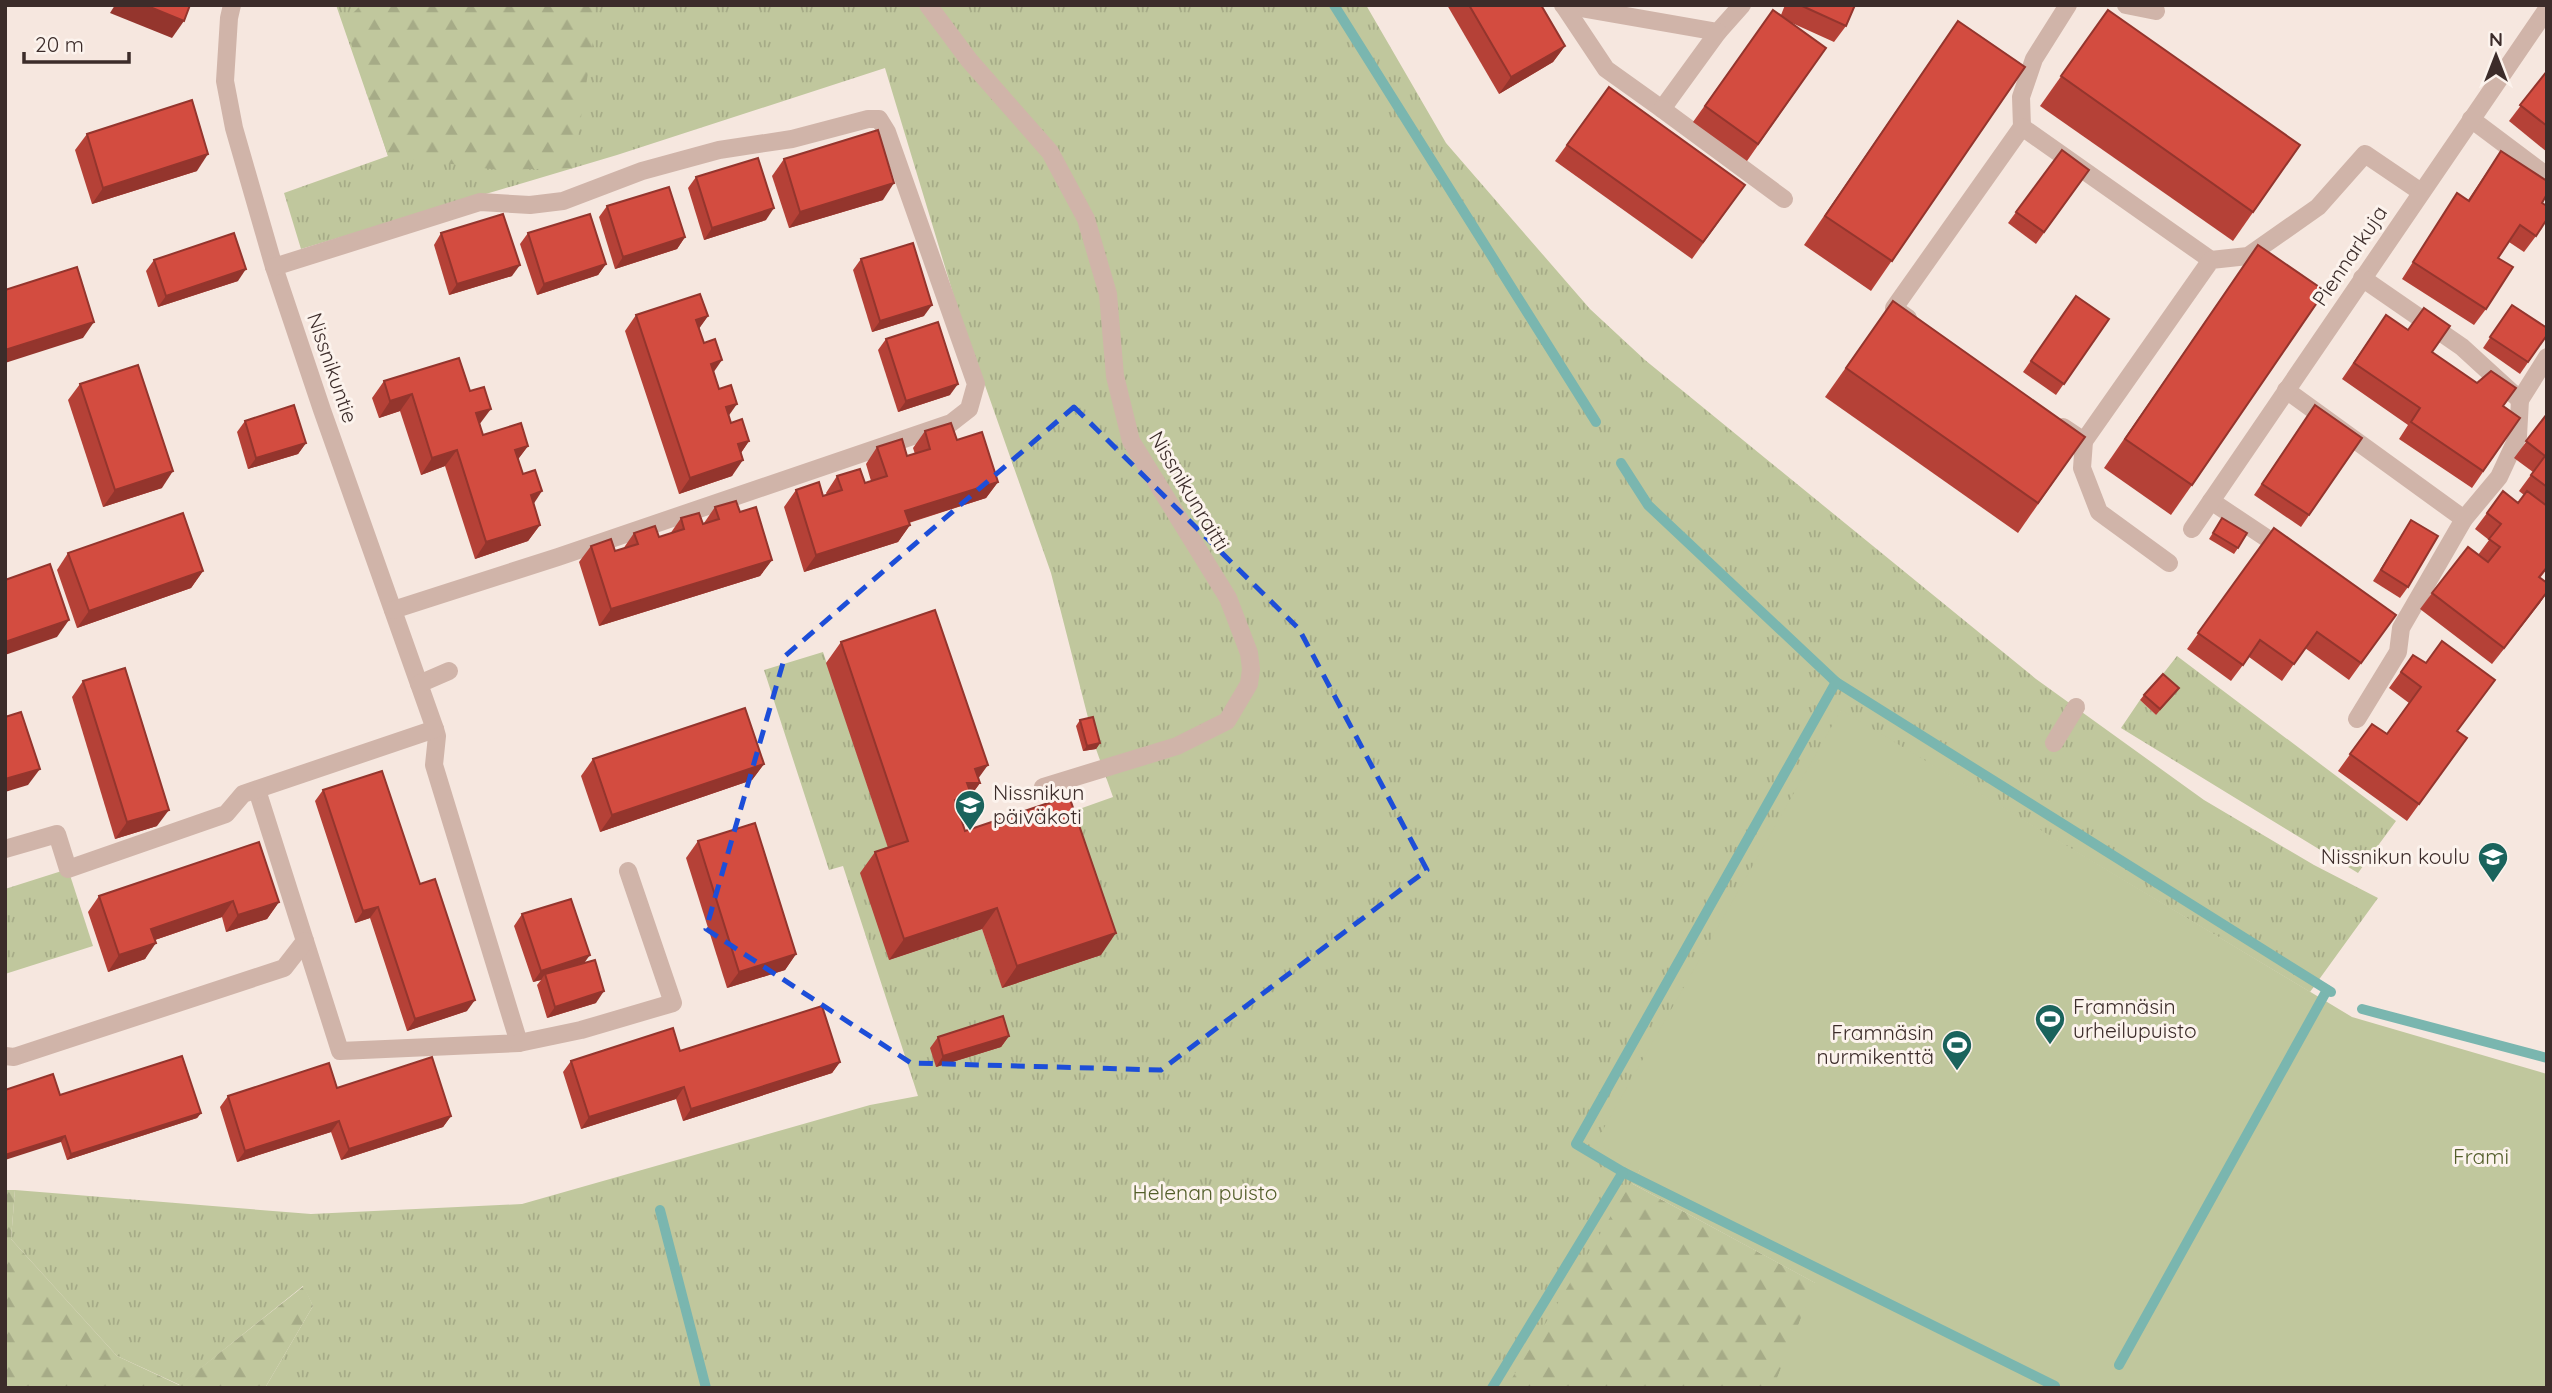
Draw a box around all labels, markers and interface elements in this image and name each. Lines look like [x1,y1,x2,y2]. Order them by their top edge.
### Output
scale bar [24,21,130,65]
north arrow [2461,21,2531,91]
text: N [2489,27,2503,51]
text: 20 m [35,31,84,57]
street label: Piennarkuja [2306,200,2392,311]
street label: Nissnikuntie [302,309,364,426]
street label: Nissnikunraitti [1144,426,1236,555]
place label: Nissnikun päiväkoti [993,779,1084,829]
school or university icon: Nissnikun päiväkoti [953,788,987,832]
school or university icon: Nissnikun koulu [2476,840,2510,884]
place label: Nissnikun koulu [2321,843,2470,869]
place label: Framnäsin urheilupuisto [2073,993,2197,1043]
sports icon: Framnäsin urheilupuisto [2033,1002,2067,1046]
place label: Framnäsin nurmikenttä [1816,1019,1934,1069]
sports icon: Framnäsin nurmikenttä [1940,1028,1974,1072]
park label: Frami [2453,1143,2509,1169]
park label: Helenan puisto [1133,1179,1277,1205]

